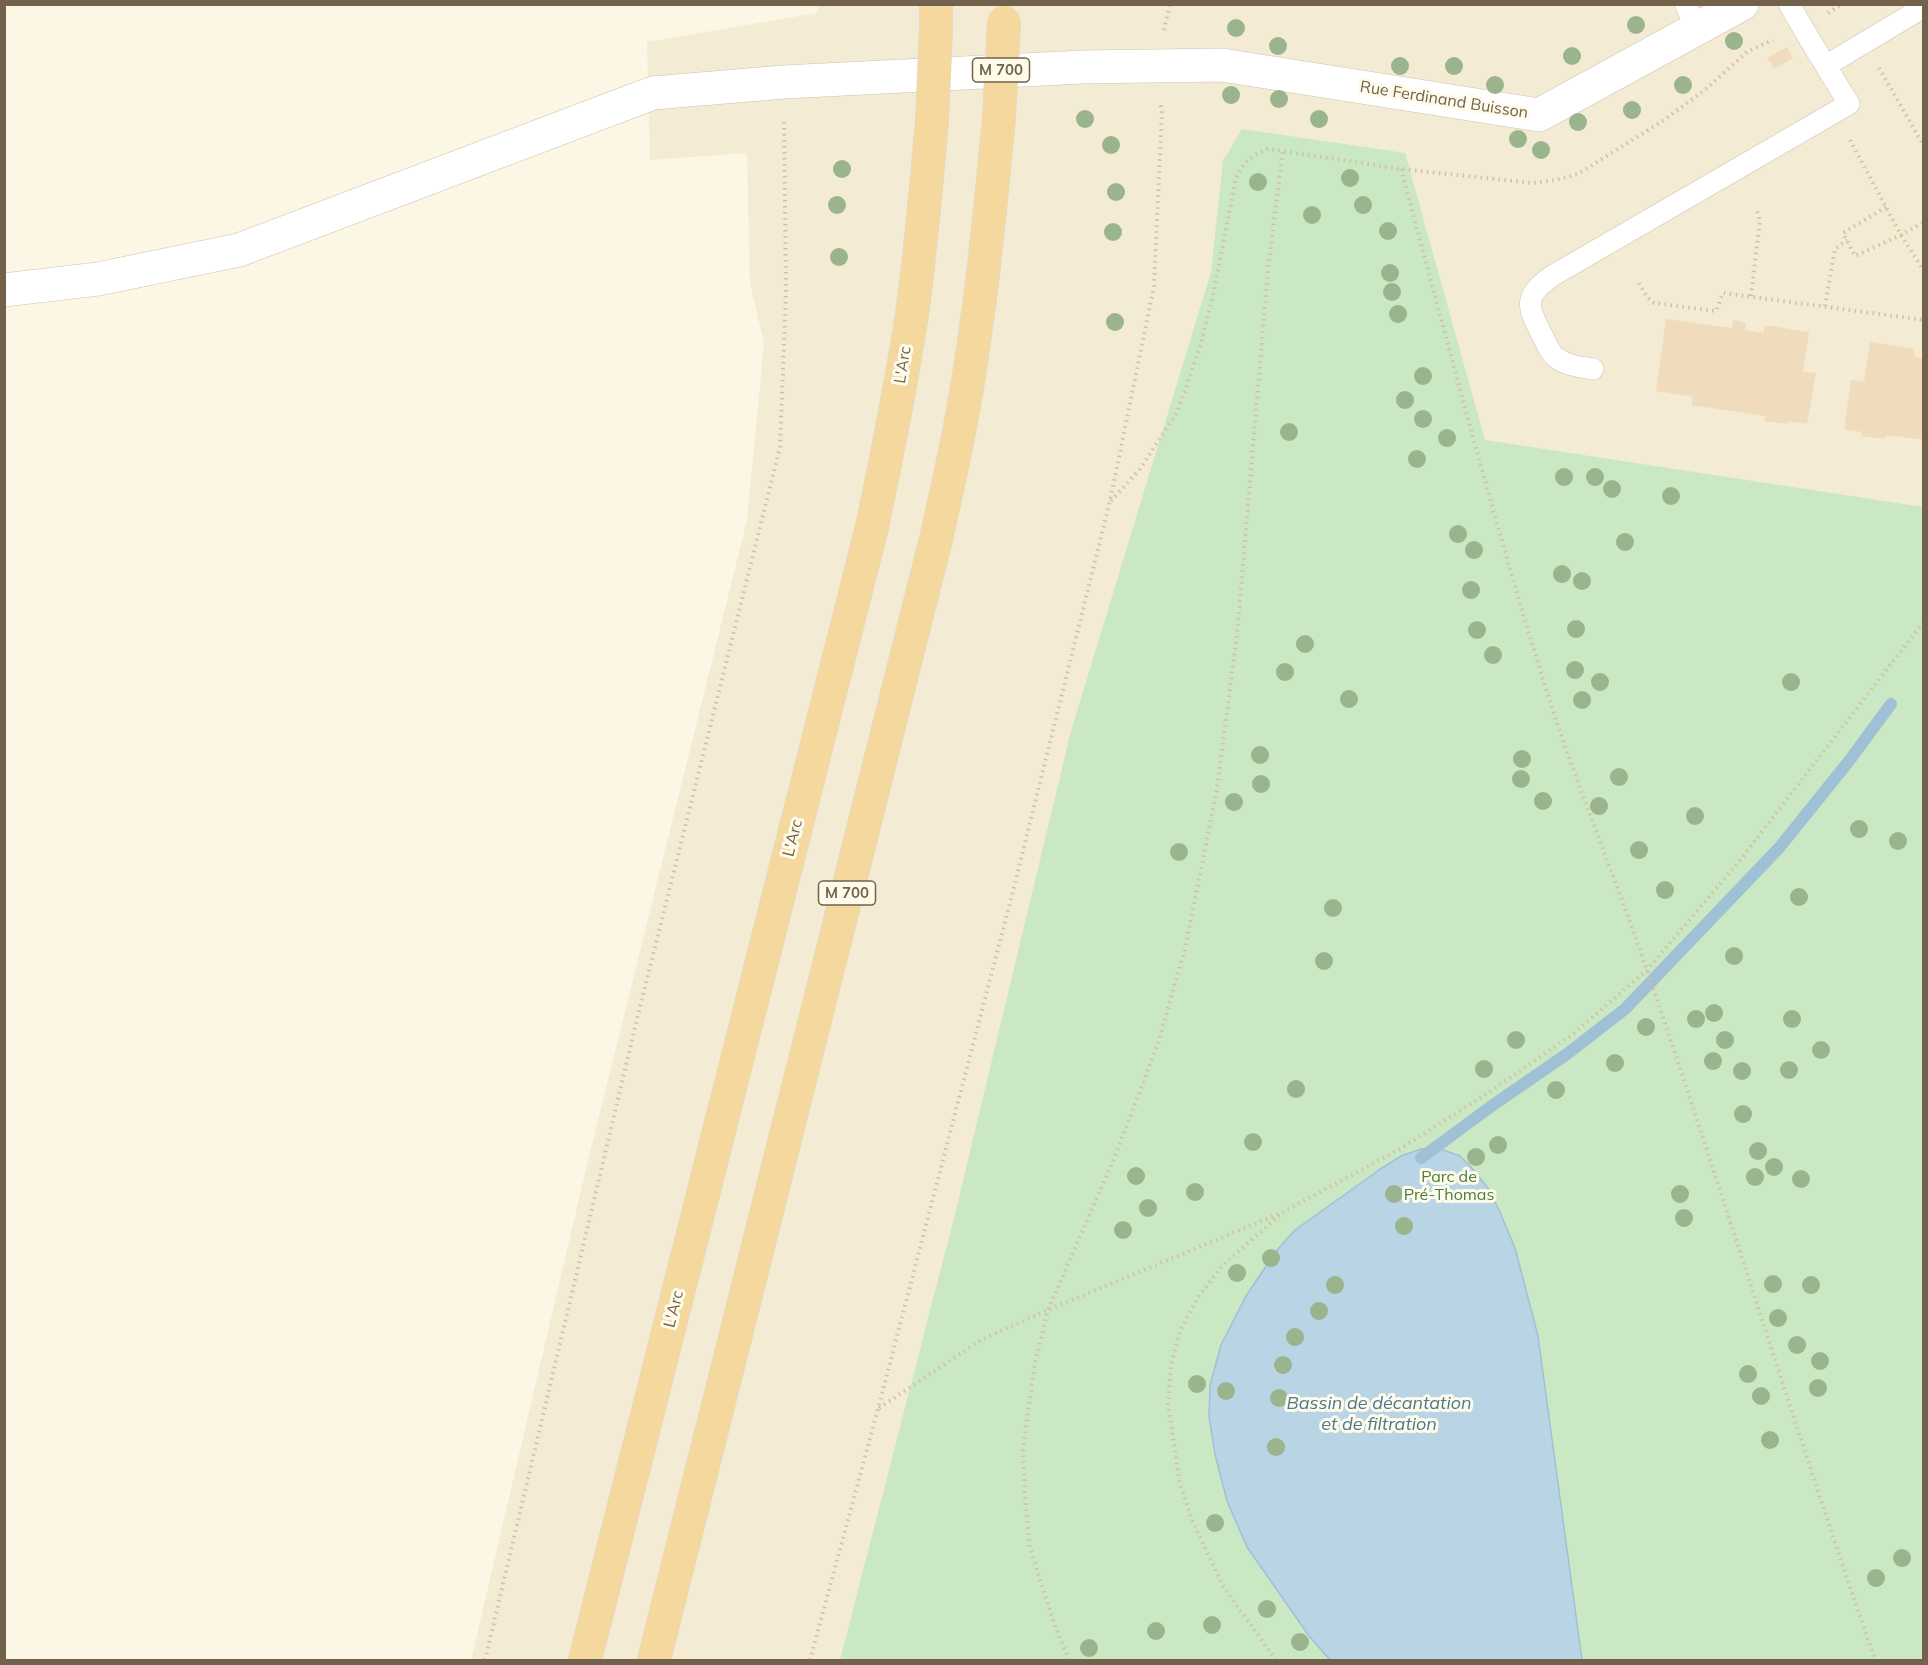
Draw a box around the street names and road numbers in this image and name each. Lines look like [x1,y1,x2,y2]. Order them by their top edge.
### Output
road number: M 700 [972,58,1030,82]
street label: Rue Ferdinand Buisson [1358,77,1530,123]
street label: L'Arc [891,345,915,385]
street label: L'Arc [779,817,807,859]
road number: M 700 [818,881,876,905]
street label: L'Arc [660,1288,688,1330]

